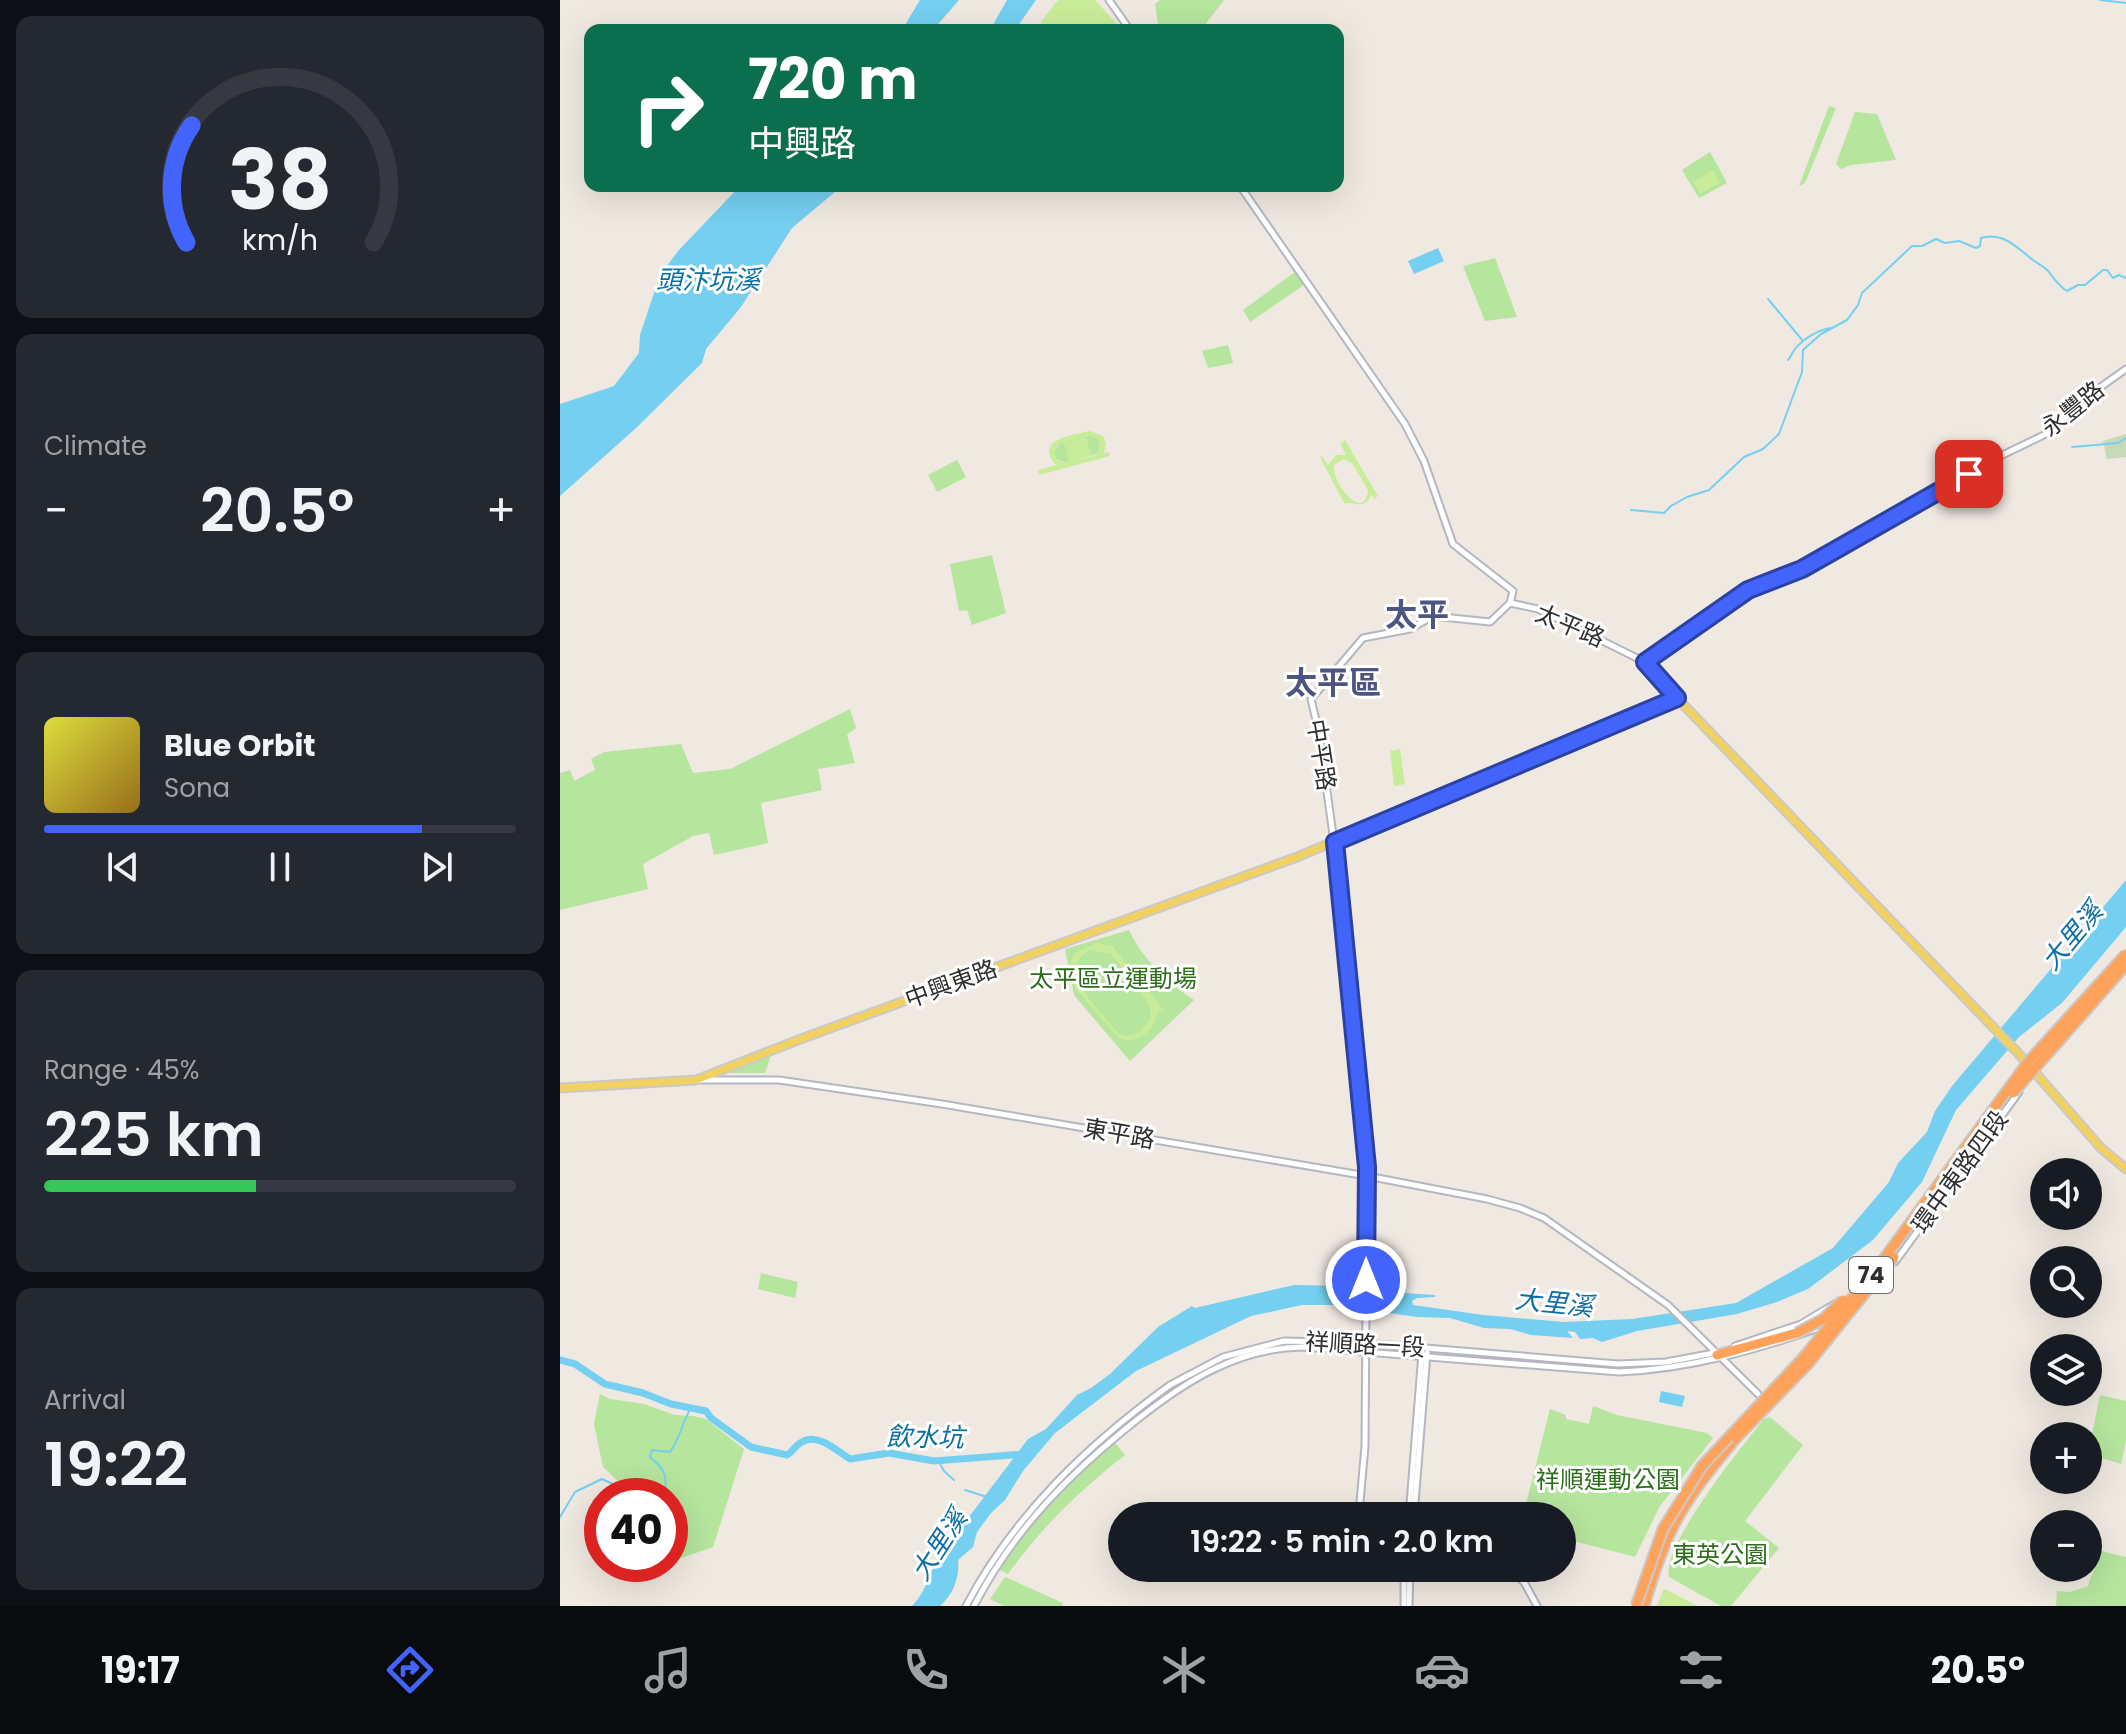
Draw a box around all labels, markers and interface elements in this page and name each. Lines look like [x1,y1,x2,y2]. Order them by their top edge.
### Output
text: 720 m [748,40,918,119]
icon: right [616,56,720,160]
text: 中興路 [748,118,856,169]
text: 38 [228,122,332,238]
text: km/h [242,220,318,260]
water label: 頭汴坑溪 [656,262,764,298]
street label: 永豐路 [2034,373,2111,444]
text: Climate [44,428,147,464]
pin [1935,440,2003,508]
icon: arrive [1947,452,1991,496]
text: 20.5° [200,469,354,553]
text: − [44,480,68,541]
text: + [486,480,516,541]
district label: 太平 [1385,592,1449,637]
street label: 太平路 [1531,596,1610,655]
district label: 太平區 [1285,660,1381,705]
street label: 中平路 [1300,717,1343,793]
text: Blue Orbit [164,724,316,767]
text: Sona [164,770,230,806]
icon: previous [101,845,145,889]
icon: pause [258,845,302,889]
icon: next [415,845,459,889]
water label: 大里溪 [2033,891,2113,977]
street label: 中興東路 [900,952,1002,1015]
park label: 太平區立運動場 [1029,962,1197,995]
text: Range · 45% [44,1052,200,1088]
text: 225 km [44,1093,264,1177]
street label: 環中東路四段 [1904,1104,2015,1240]
street label: 東平路 [1081,1111,1157,1156]
map controls [2030,1158,2102,1582]
button: sound [2030,1158,2102,1230]
position arrow [1324,1238,1408,1322]
button: search [2030,1246,2102,1318]
road number: 74 [1849,1257,1893,1293]
water label: 大里溪 [1513,1281,1599,1325]
street label: 祥順路一段 [1304,1325,1426,1364]
button: layers [2030,1334,2102,1406]
text: Arrival [44,1382,126,1418]
water label: 飲水坑 [886,1418,968,1456]
button: + [2030,1422,2102,1494]
text: 19:22 [44,1423,188,1507]
park label: 祥順運動公園 [1536,1463,1680,1496]
speed limit sign: 40 [584,1478,688,1582]
water label: 大里溪 [903,1499,978,1588]
button: − [2030,1510,2102,1582]
text: 19:22 · 5 min · 2.0 km [1190,1520,1494,1563]
park label: 東英公園 [1672,1538,1768,1571]
icon: directions [382,1642,438,1698]
icon: music [640,1642,696,1698]
icon: phone [898,1642,954,1698]
icon: climate [1156,1642,1212,1698]
icon: car [1414,1642,1470,1698]
icon: filters [1673,1642,1729,1698]
text: 19:17 [101,1645,180,1696]
text: 20.5° [1931,1645,2025,1696]

